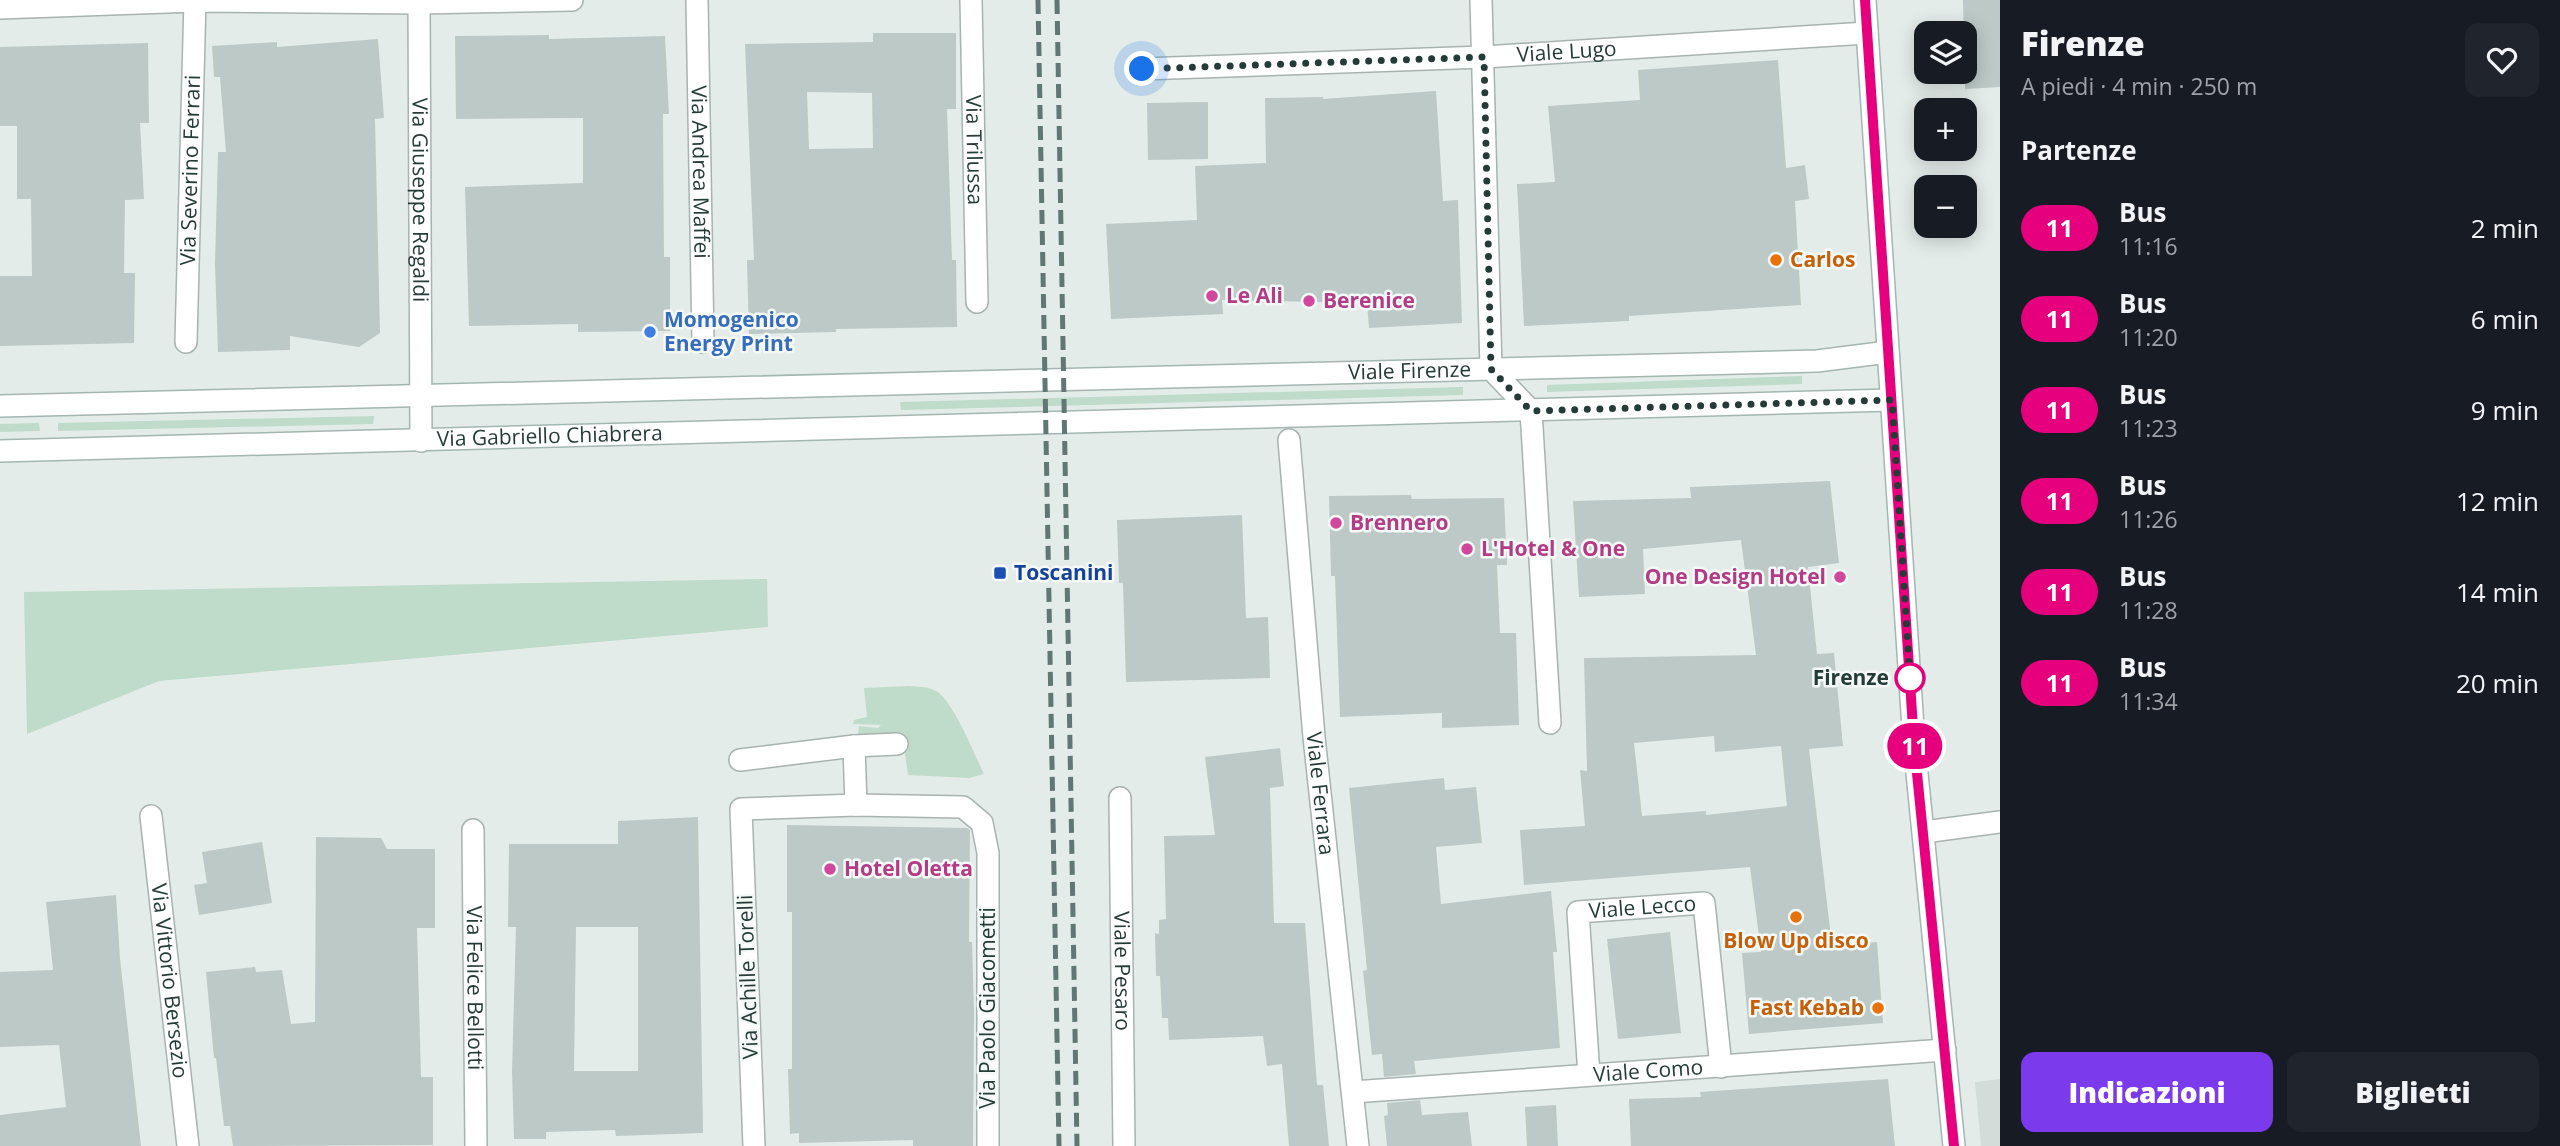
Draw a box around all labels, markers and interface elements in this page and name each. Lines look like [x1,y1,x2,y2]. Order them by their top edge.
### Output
map controls [1914,21,1977,238]
button: layers [1914,21,1977,84]
text: Firenze [2021,21,2145,66]
button: heart [2465,23,2539,97]
street label: Viale Lugo [1516,34,1617,68]
your location [1124,51,1159,86]
text: A piedi · 4 min · 250 m [2021,70,2257,102]
street label: Via Severino Ferrari [173,74,206,266]
street label: Via Andrea Maffei [685,85,717,259]
street label: Via Trilussa [960,94,990,205]
street label: Via Giuseppe Regaldi [406,98,435,302]
button: + [1914,98,1977,161]
text: Partenze [2021,132,2137,168]
button: − [1914,175,1977,238]
text: Bus [2119,194,2166,230]
text: 2 min [2471,210,2539,246]
text: 11 [2046,211,2073,244]
text: 11:16 [2119,230,2178,262]
place label: Carlos [1790,245,1855,273]
marker: Carlos [1768,252,1784,268]
place label: Le Ali [1226,281,1283,309]
text: Bus [2119,285,2166,321]
place label: Berenice [1323,286,1415,314]
marker: Le Ali [1204,288,1220,304]
marker: Berenice [1301,293,1317,309]
text: 6 min [2471,301,2539,337]
text: 11 [2046,302,2073,335]
place label: Momogenico Energy Print [664,305,799,357]
text: 11:20 [2119,321,2178,353]
marker: Momogenico Energy Print [642,324,658,340]
street label: Viale Firenze [1348,355,1471,386]
text: Bus [2119,376,2166,412]
text: 9 min [2471,392,2539,428]
text: 11 [2046,393,2073,426]
text: 11:23 [2119,412,2178,444]
street label: Via Gabriello Chiabrera [437,418,663,452]
text: Bus [2119,467,2166,503]
text: 12 min [2456,483,2539,519]
text: 11 [2046,484,2073,517]
text: 11:26 [2119,503,2178,535]
place label: Brennero [1350,508,1449,536]
marker: Brennero [1328,515,1344,531]
place label: L'Hotel & One [1481,534,1625,562]
marker: L'Hotel & One [1459,541,1475,557]
place label: Toscanini [1014,558,1114,586]
text: Bus [2119,558,2166,594]
place label: One Design Hotel [1645,562,1826,590]
marker: Toscanini [992,565,1008,581]
marker: One Design Hotel [1832,569,1848,585]
text: 14 min [2456,574,2539,610]
text: 11 [2046,575,2073,608]
text: 11:28 [2119,594,2178,626]
text: Bus [2119,649,2166,685]
place label: Firenze [1813,663,1889,691]
marker: Firenze [1895,663,1925,693]
text: 20 min [2456,665,2539,701]
text: 11 [2046,666,2073,699]
text: 11:34 [2119,685,2178,717]
line badge: 11 [1884,723,1946,769]
text: 11 [1901,729,1929,762]
street label: Viale Ferrara [1301,730,1342,857]
place label: Hotel Oletta [844,854,973,882]
marker: Hotel Oletta [822,861,838,877]
street label: Via Vittorio Bersezio [146,882,195,1080]
street label: Viale Lecco [1588,889,1697,924]
street label: Via Achille Torelli [730,894,764,1060]
street label: Via Felice Bellotti [461,906,490,1070]
street label: Via Paolo Giacometti [973,907,1001,1109]
marker: Blow Up disco [1788,909,1804,925]
street label: Viale Pesaro [1108,911,1138,1031]
place label: Blow Up disco [1723,926,1869,954]
place label: Fast Kebab [1749,993,1864,1021]
marker: Fast Kebab [1870,1000,1886,1016]
street label: Viale Como [1592,1052,1704,1088]
button: Indicazioni [2021,1052,2273,1132]
button: Biglietti [2287,1052,2539,1132]

